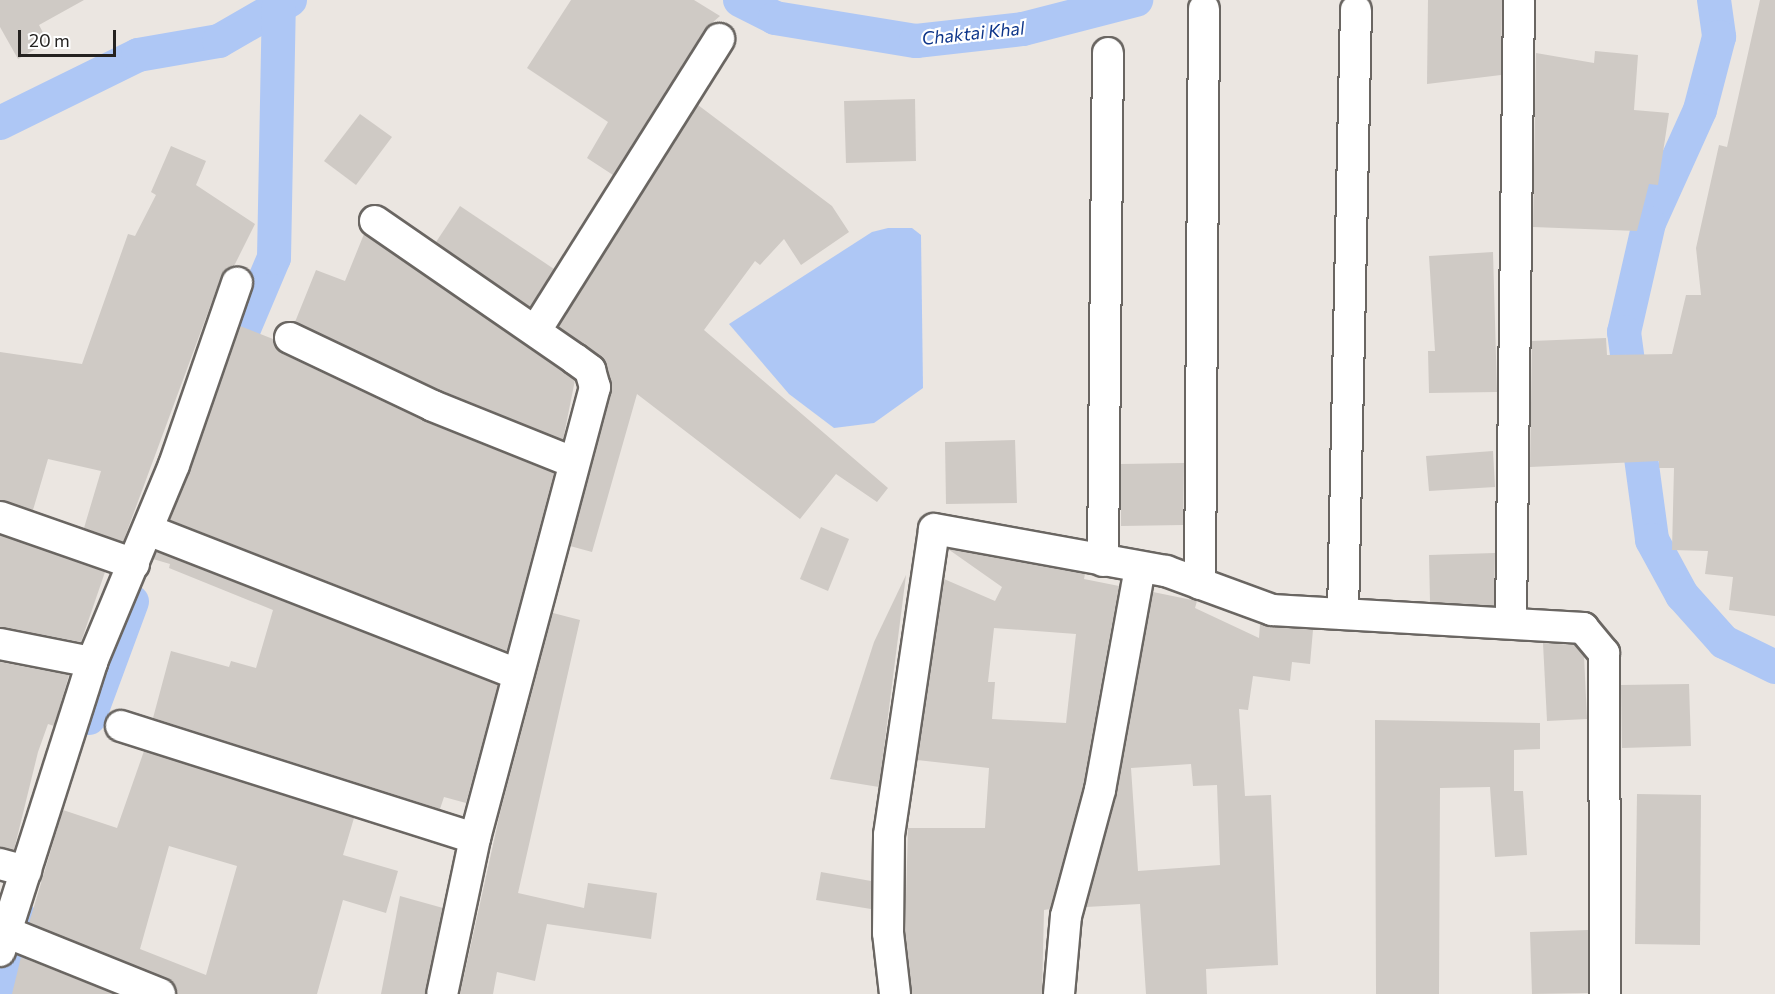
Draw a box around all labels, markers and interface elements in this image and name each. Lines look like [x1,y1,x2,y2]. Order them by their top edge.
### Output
water label: Chaktai Khal [921,17,1025,49]
scale bar [21,18,118,56]
text: 20 m [29,29,70,51]

